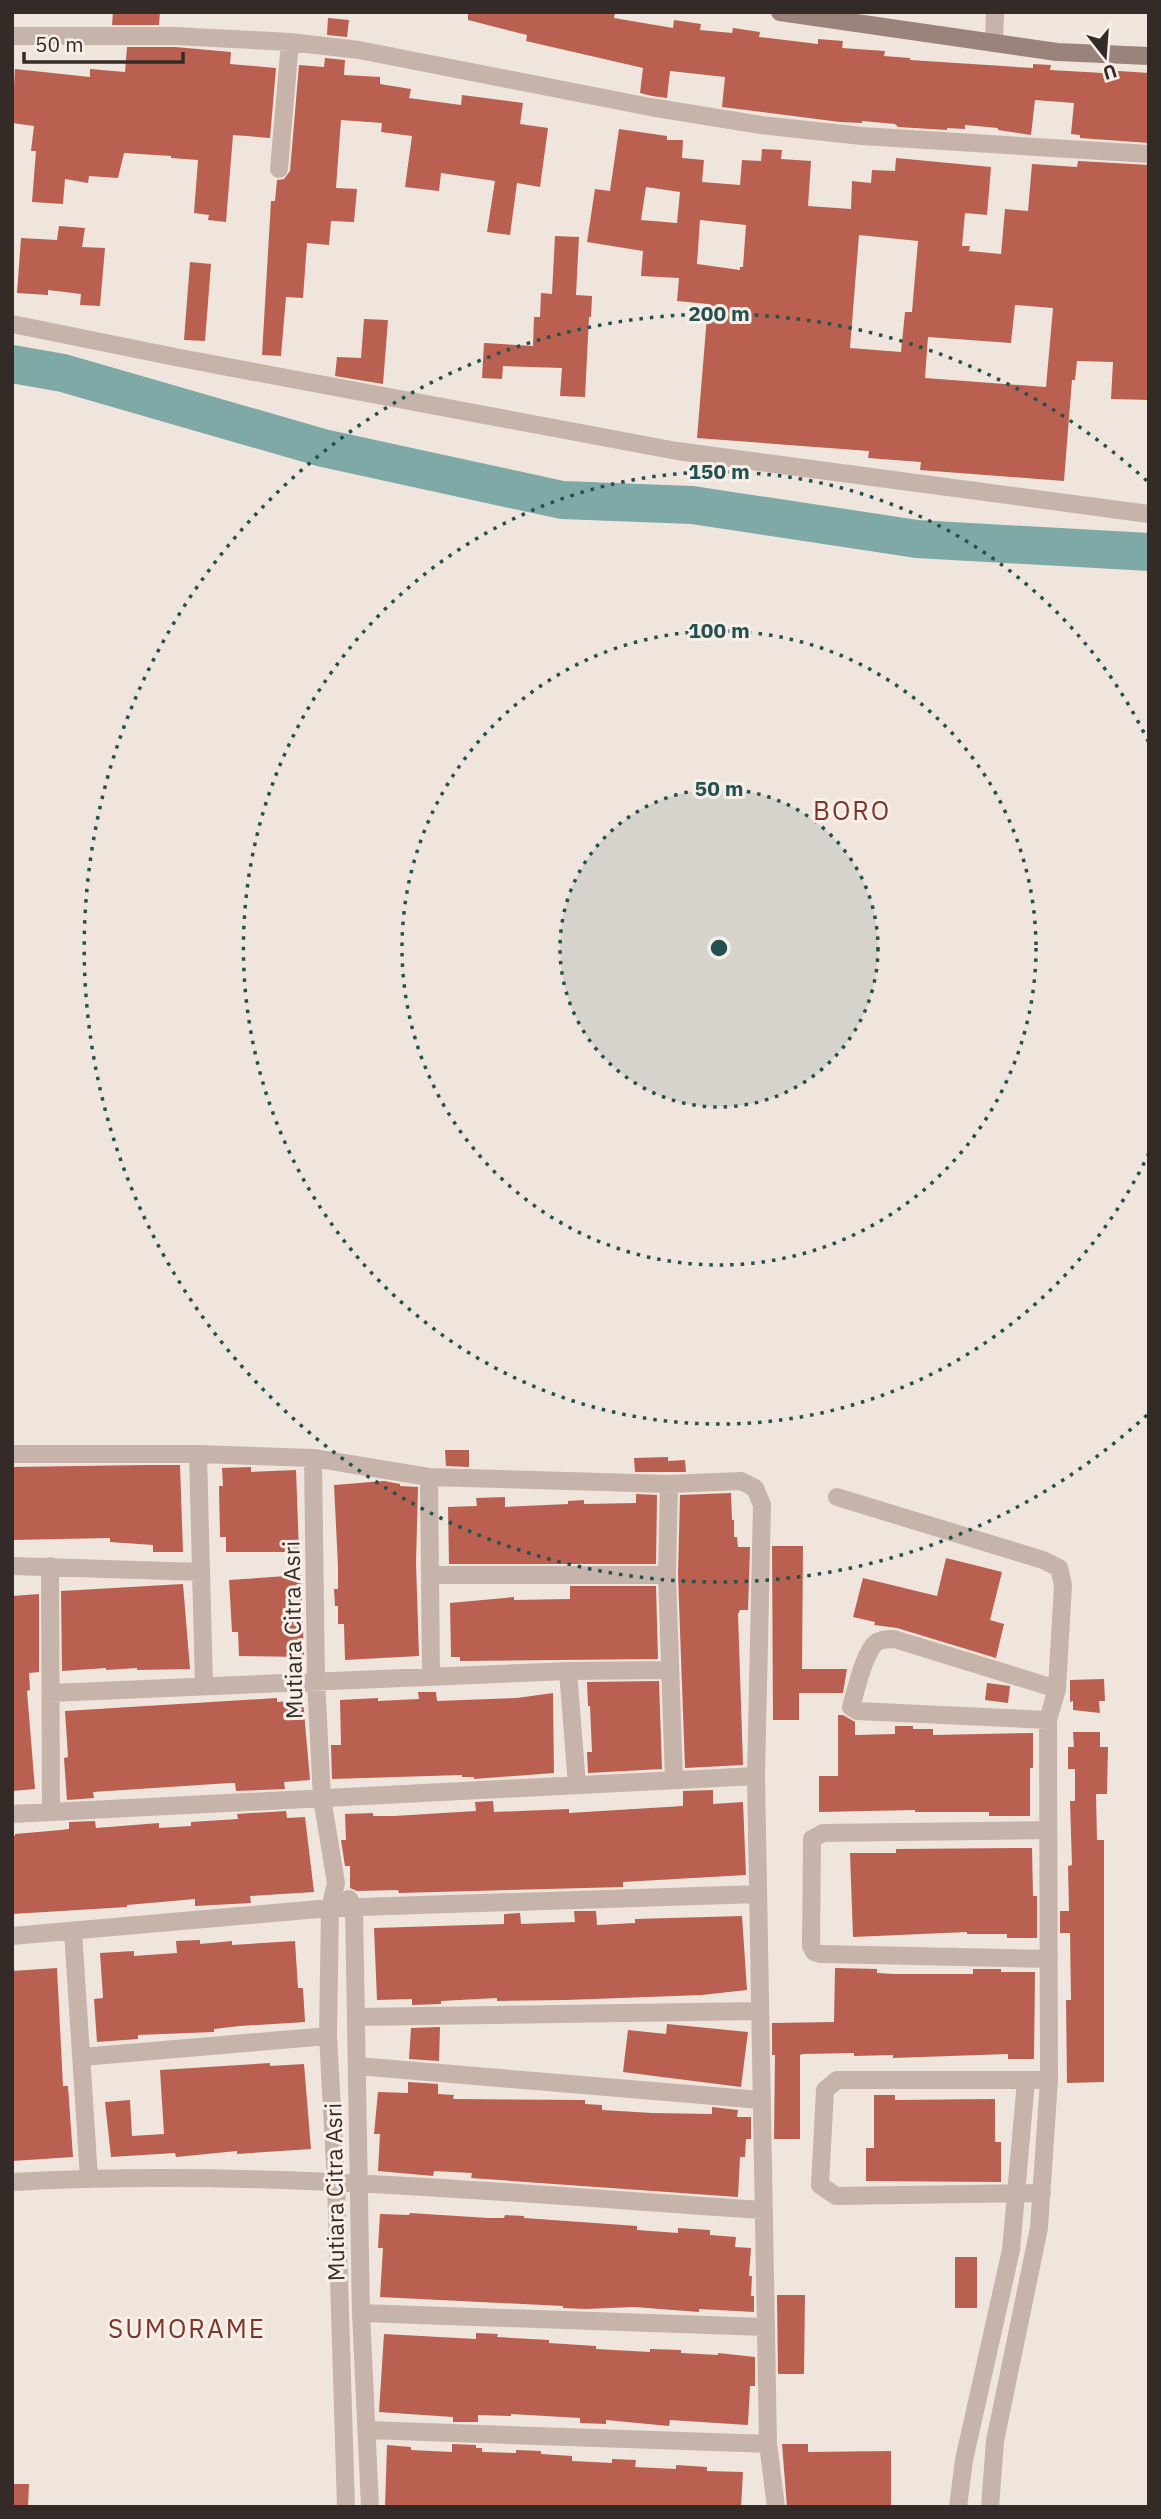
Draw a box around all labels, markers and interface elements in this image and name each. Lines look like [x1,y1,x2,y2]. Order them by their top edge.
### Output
scale bar [24,21,184,65]
north arrow [1070,21,1140,91]
text: 50 m [35,30,84,58]
text: U [1100,59,1120,86]
text: 200 m [688,299,750,327]
text: 150 m [688,457,750,485]
text: 100 m [688,616,750,644]
text: 50 m [695,774,743,802]
district label: BORO [813,793,891,827]
centre of rings [707,936,731,960]
street label: Mutiara Citra Asri [275,1541,309,1719]
street label: Mutiara Citra Asri [317,2103,351,2281]
district label: SUMORAME [108,2311,266,2345]

